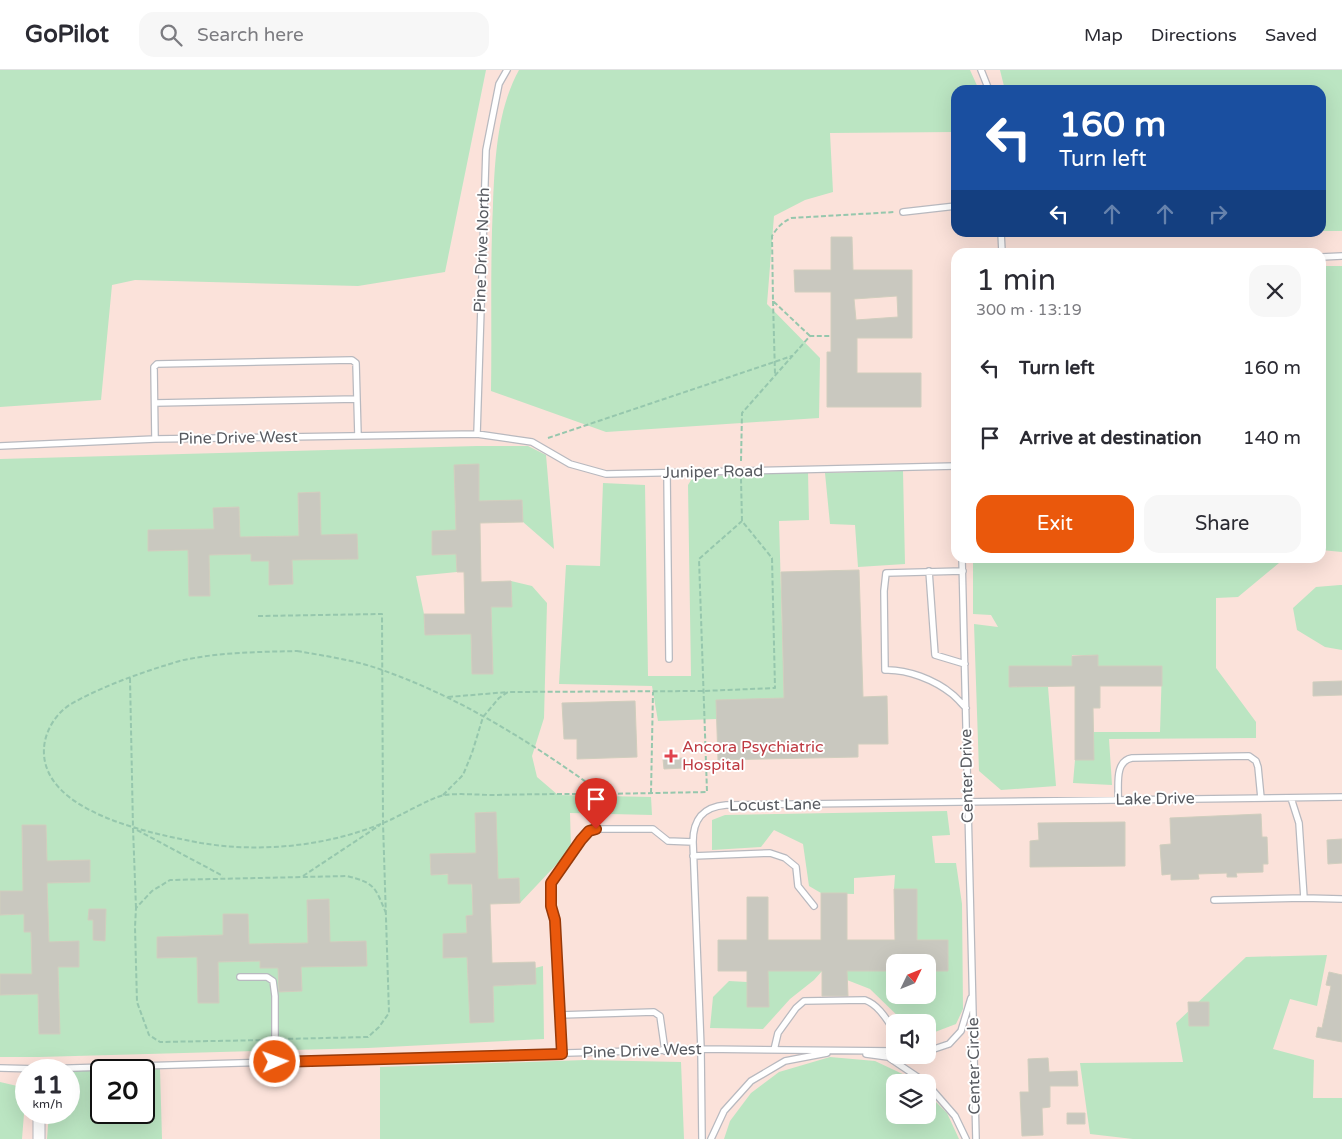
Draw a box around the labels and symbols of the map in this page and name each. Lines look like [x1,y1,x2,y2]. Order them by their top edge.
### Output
street label: Pine Drive North [470,187,494,313]
street label: Pine Drive West [178,427,298,449]
street label: Juniper Road [663,461,763,483]
street label: Center Drive [956,729,978,823]
place label: Ancora Psychiatric Hospital [682,737,824,775]
marker: Ancora Psychiatric Hospital [664,749,678,763]
pin [575,778,617,829]
street label: Lake Drive [1115,788,1195,810]
street label: Locust Lane [729,794,821,816]
north arrow [886,954,936,1004]
street label: Center Circle [963,1017,985,1115]
position arrow [248,1035,300,1087]
street label: Pine Drive West [582,1039,702,1063]
speed limit sign: 20 [90,1059,155,1124]

